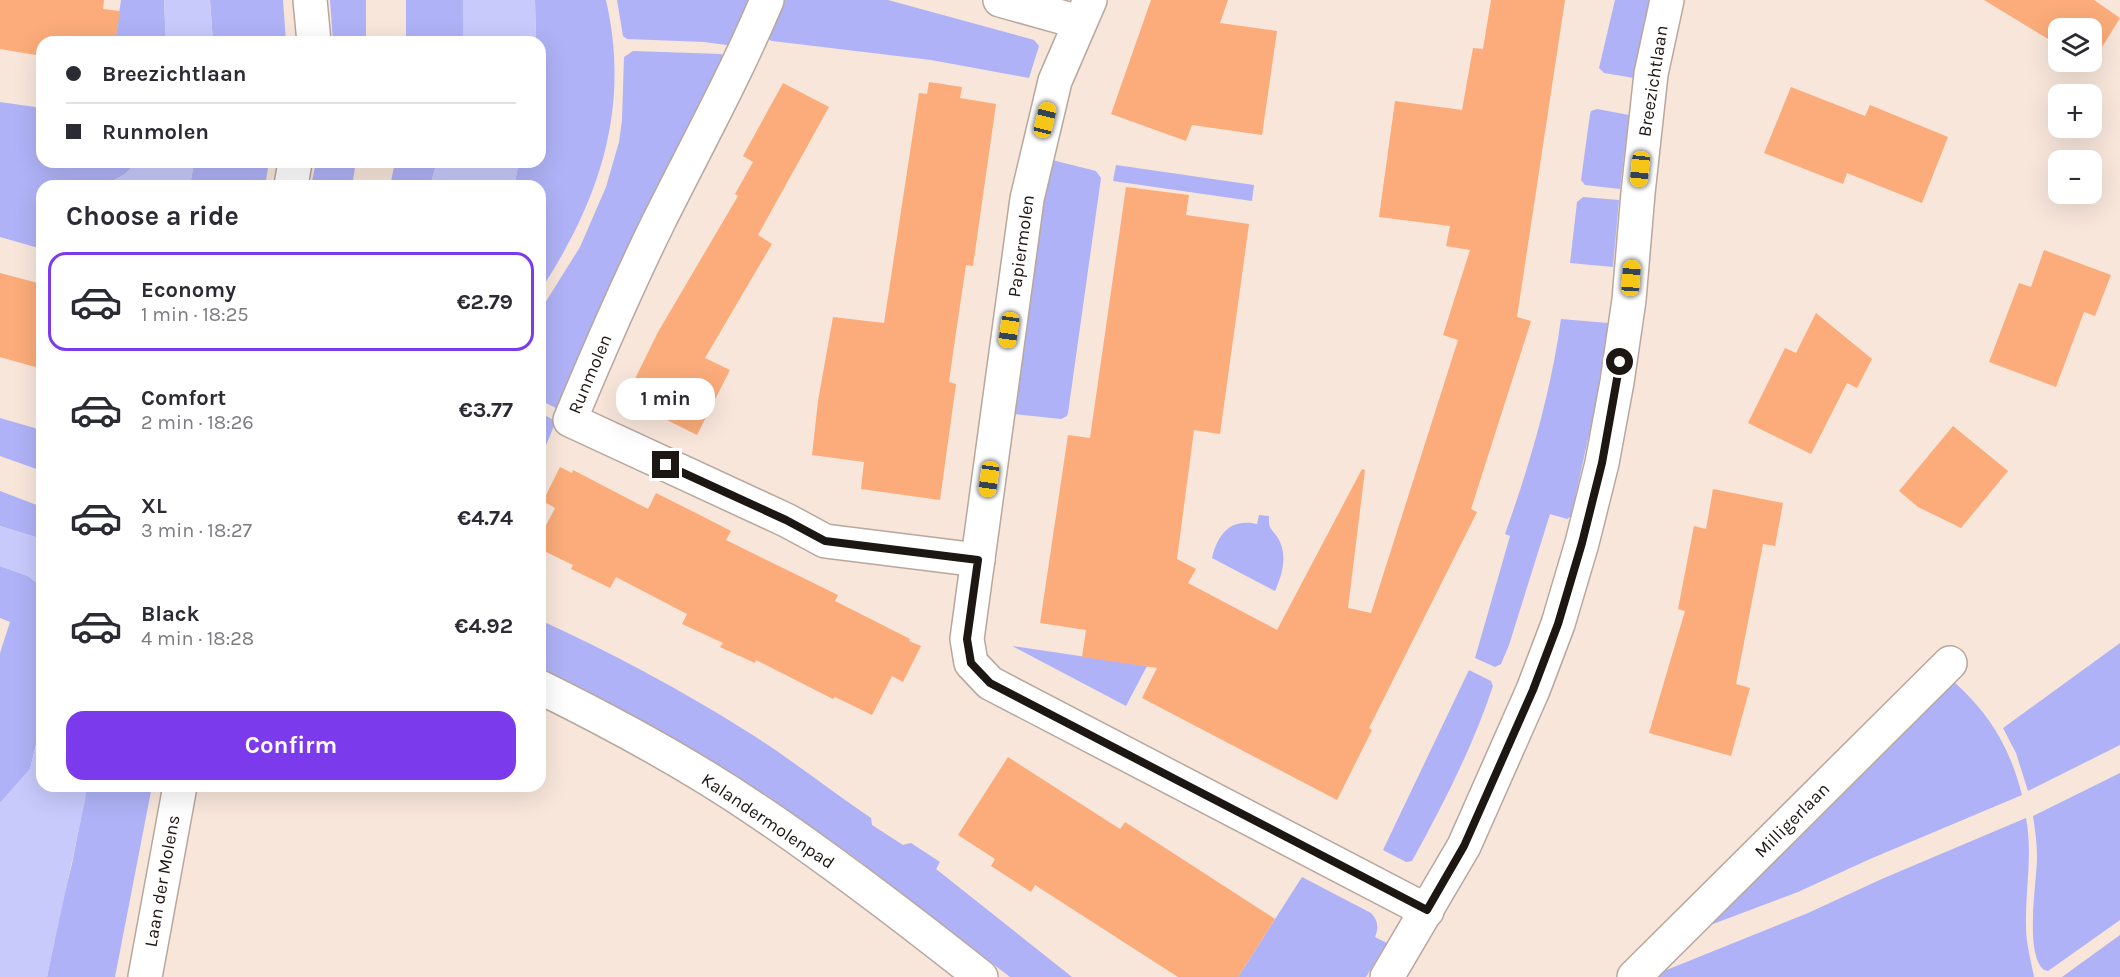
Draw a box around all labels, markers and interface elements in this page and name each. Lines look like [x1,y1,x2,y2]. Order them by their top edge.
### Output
map controls [2048,18,2102,204]
button: layers [2048,18,2102,72]
street label: Breezichtlaan [1633,24,1673,138]
text: Breezichtlaan [102,61,247,87]
button: + [2048,84,2102,138]
car [1032,100,1058,140]
text: Runmolen [102,119,209,145]
car [1629,150,1651,188]
button: − [2048,150,2102,204]
street label: Papiermolen [1003,193,1039,299]
text: Choose a ride [66,200,239,232]
car [1621,259,1641,297]
icon: car [69,275,123,329]
text: Economy [141,277,236,303]
text: €2.79 [457,289,513,315]
text: 1 min · 18:25 [141,303,249,326]
car [998,311,1020,349]
street label: Runmolen [563,331,617,417]
route start [1606,348,1633,375]
callout: 1 min [616,378,716,420]
icon: car [69,383,123,437]
text: Comfort [141,385,226,411]
text: 1 min [640,387,691,410]
text: €3.77 [459,397,513,423]
text: 2 min · 18:26 [141,411,254,434]
route end [652,451,679,478]
car [978,460,1000,498]
icon: car [69,491,123,545]
text: XL [141,493,167,519]
text: €4.74 [457,505,513,531]
text: 3 min · 18:27 [141,519,252,542]
icon: car [69,599,123,653]
text: Black [141,601,200,627]
text: €4.92 [455,613,513,639]
text: 4 min · 18:28 [141,627,254,650]
button: Confirm [66,711,516,780]
street label: Kalandermolenpad [697,768,839,874]
street label: Milligerlaan [1750,778,1834,862]
street label: Laan der Molens [140,813,184,949]

